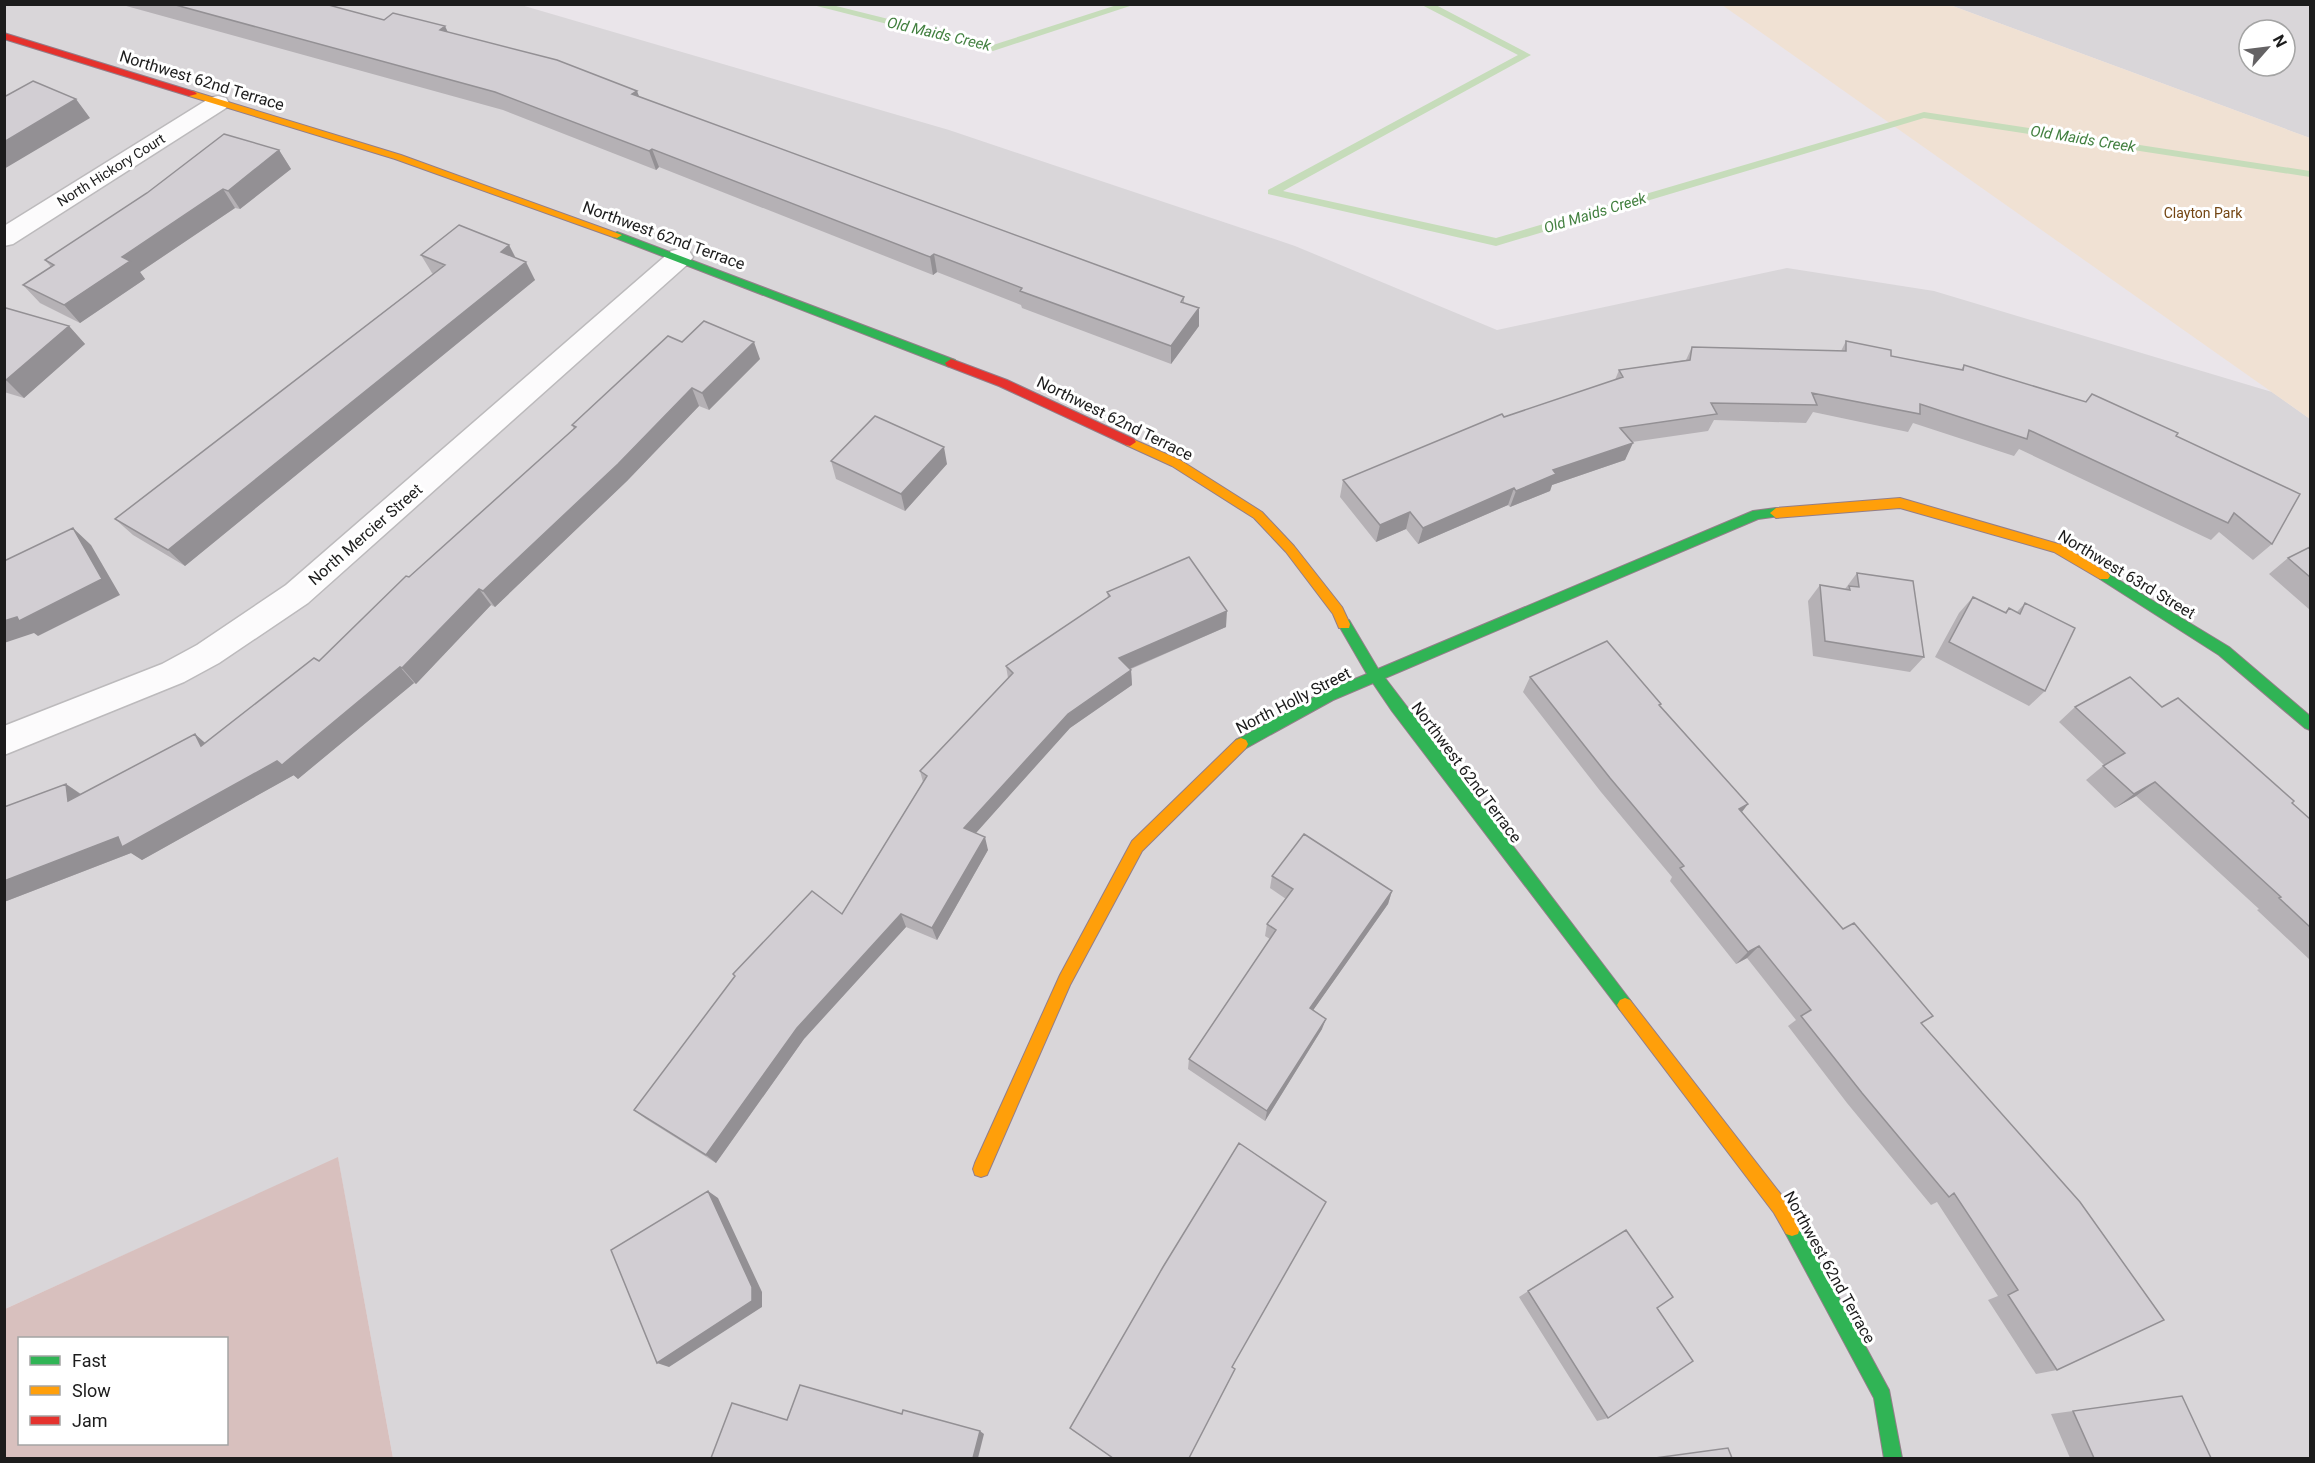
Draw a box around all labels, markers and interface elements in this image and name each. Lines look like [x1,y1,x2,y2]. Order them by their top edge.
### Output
water label: Old Maids Creek [885,13,993,55]
north arrow [2237,18,2297,78]
text: N [2269,32,2291,51]
street label: Northwest 62nd Terrace [117,46,286,115]
water label: Old Maids Creek [2029,122,2137,156]
street label: North Hickory Court [54,130,168,210]
water label: Old Maids Creek [1542,189,1649,237]
street label: Northwest 62nd Terrace [580,197,748,274]
park label: Clayton Park [2164,205,2243,221]
street label: Northwest 62nd Terrace [1034,372,1196,465]
street label: North Mercier Street [305,480,426,589]
street label: Northwest 63rd Street [2055,526,2199,623]
street label: North Holly Street [1233,663,1354,738]
street label: Northwest 62nd Terrace [1407,698,1526,846]
street label: Northwest 62nd Terrace [1780,1188,1879,1347]
legend [18,1337,228,1445]
text: Fast [72,1350,107,1371]
text: Slow [72,1380,111,1401]
text: Jam [72,1410,108,1431]

